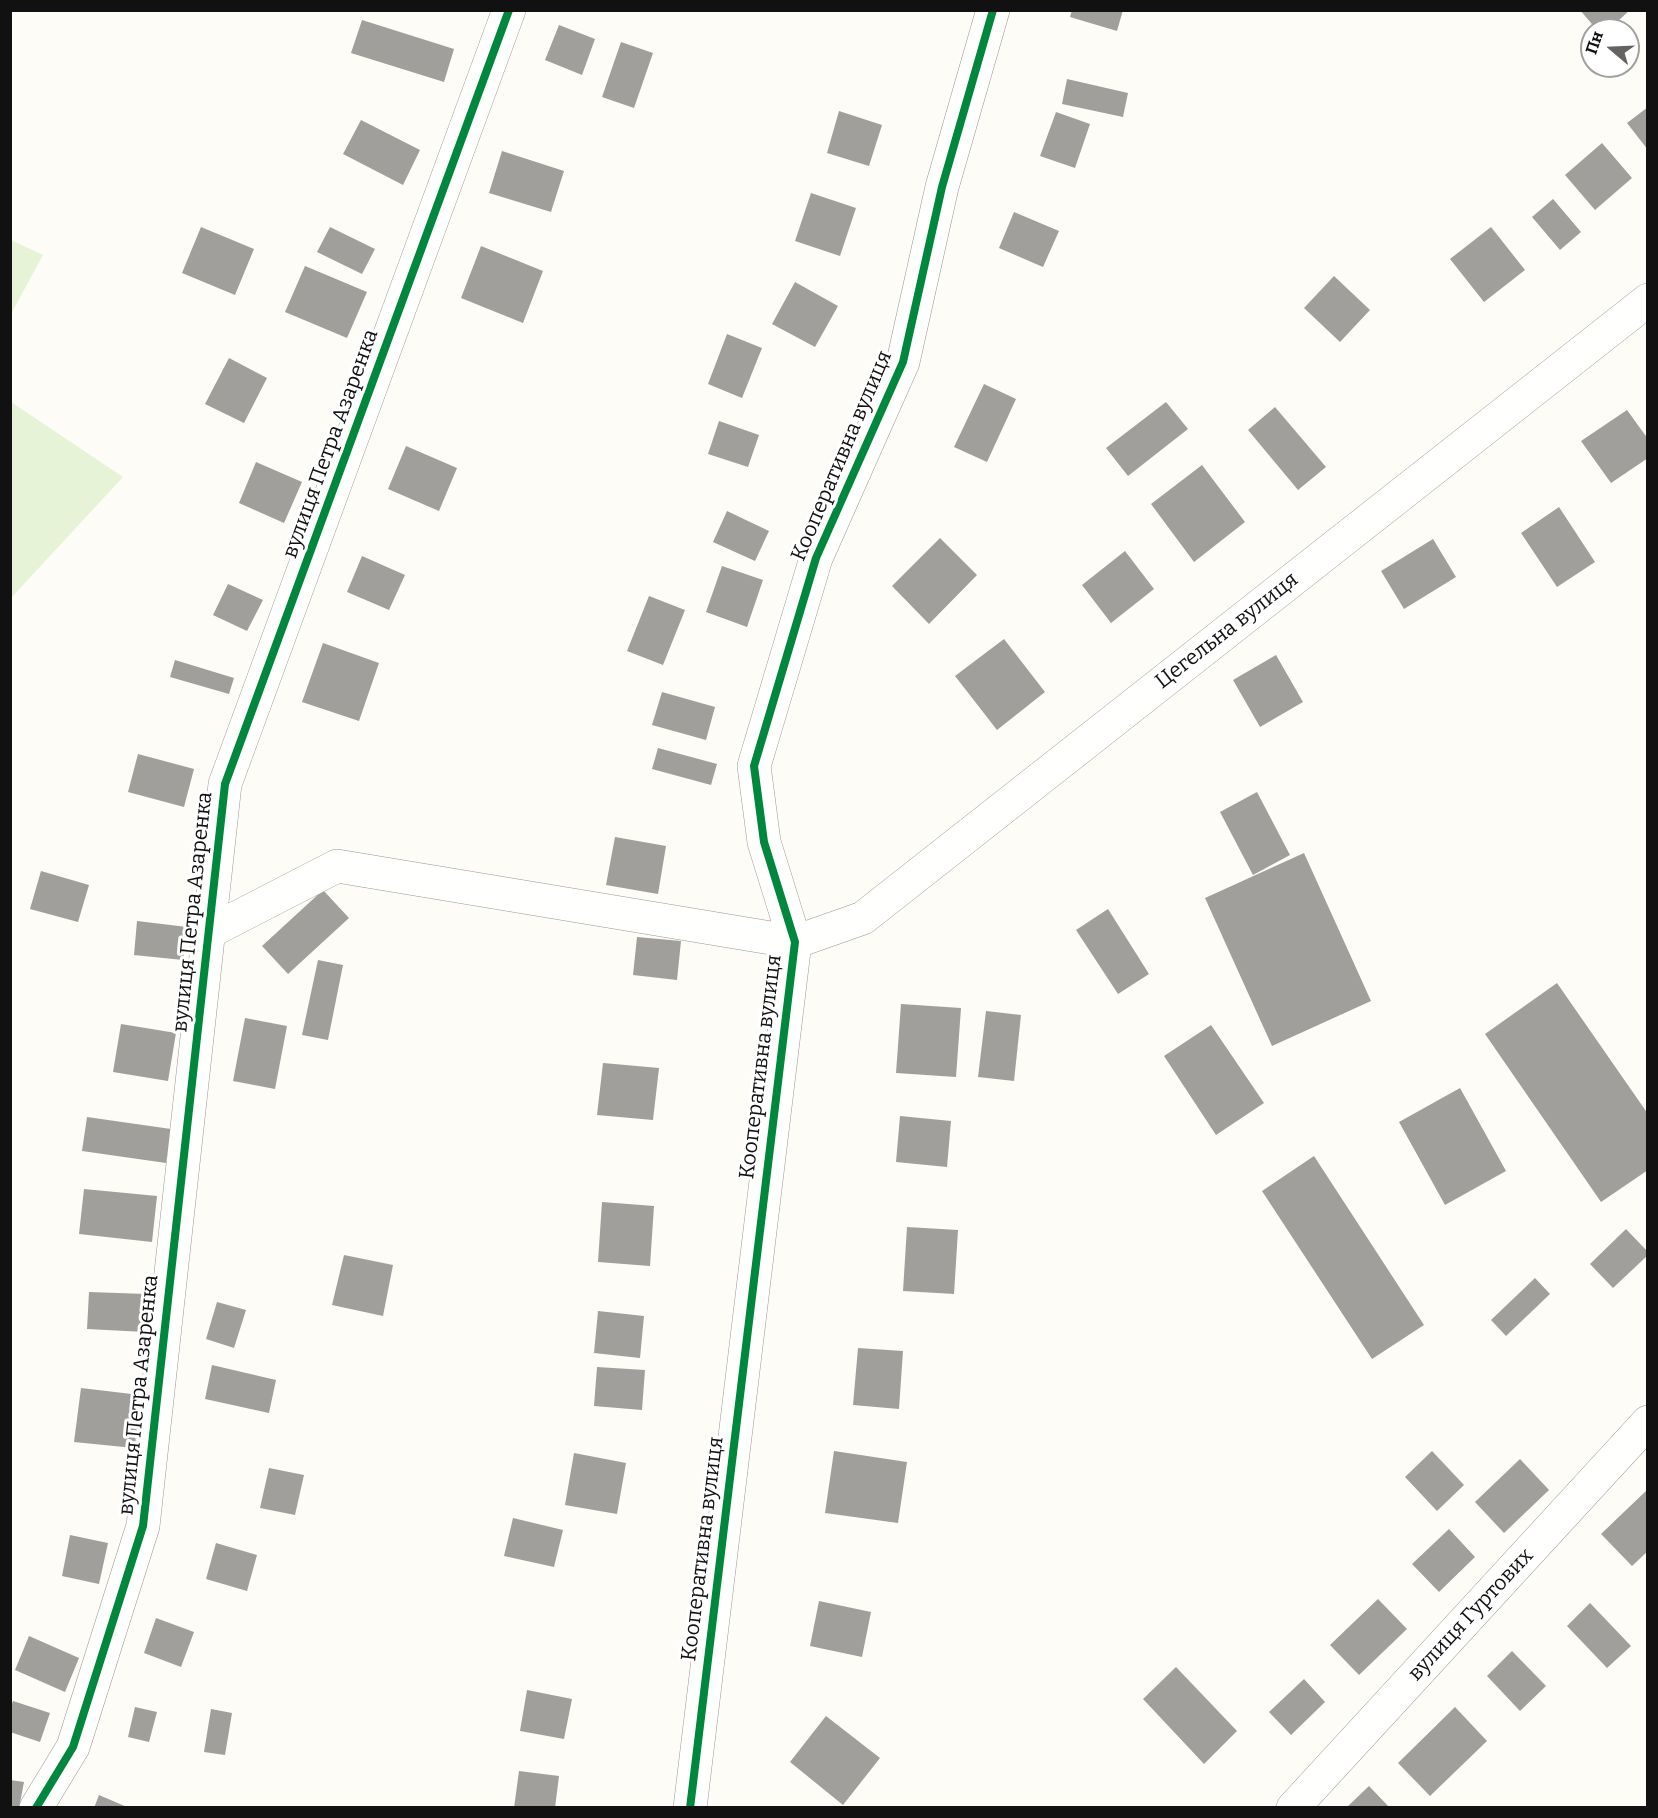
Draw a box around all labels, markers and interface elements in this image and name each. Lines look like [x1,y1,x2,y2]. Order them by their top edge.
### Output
north arrow [1580,18,1640,78]
text: Пн [1582,29,1607,57]
street label: вулиця Петра Азаренка [278,326,384,562]
street label: Кооперативна вулиця [786,347,898,565]
street label: Цегельна вулиця [1151,567,1303,695]
street label: вулиця Петра Азаренка [168,791,218,1033]
street label: Кооперативна вулиця [735,953,787,1181]
street label: вулиця Петра Азаренка [114,1274,164,1516]
street label: Кооперативна вулиця [677,1435,729,1663]
street label: вулиця Гуртових [1403,1544,1539,1686]

